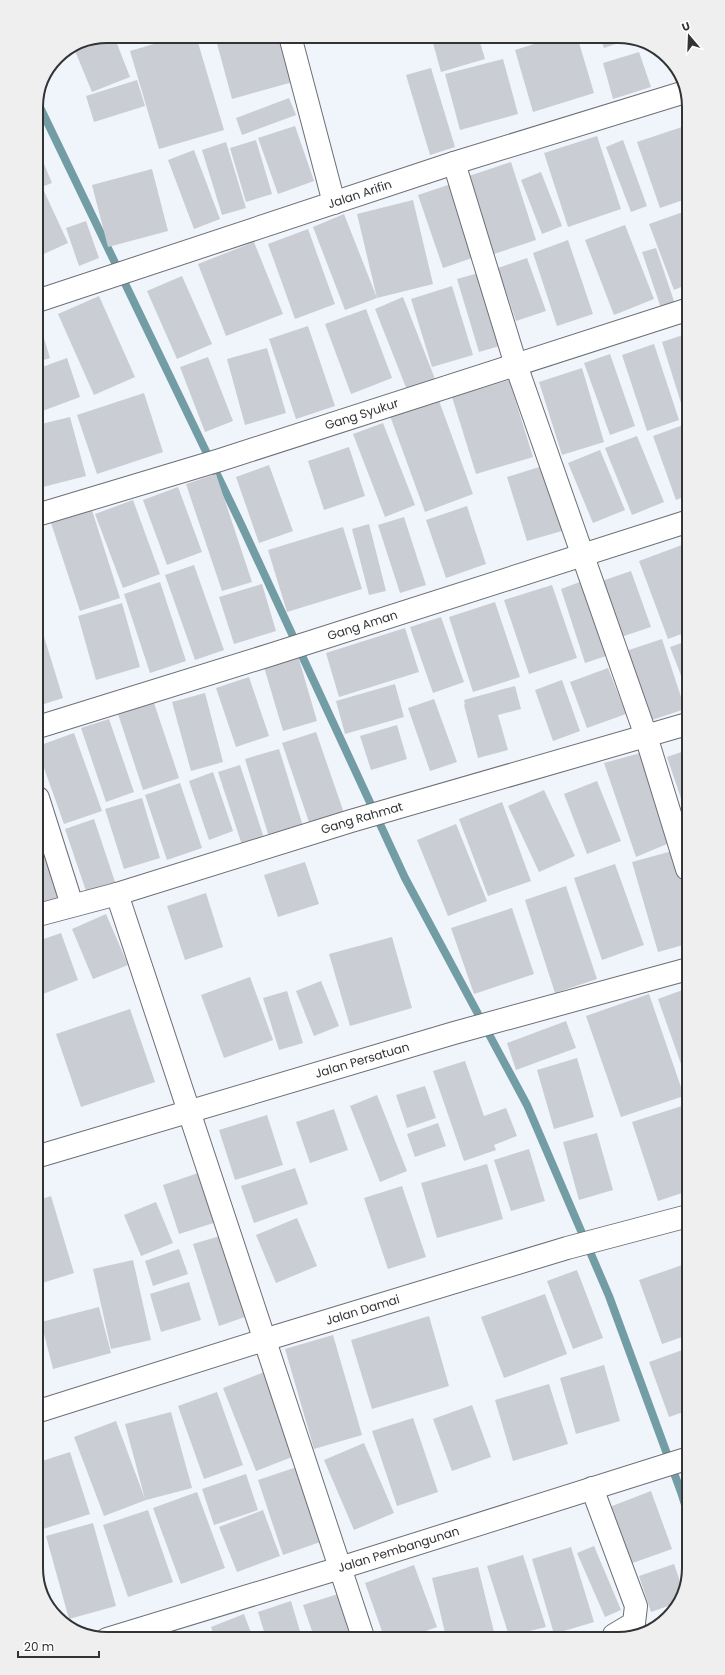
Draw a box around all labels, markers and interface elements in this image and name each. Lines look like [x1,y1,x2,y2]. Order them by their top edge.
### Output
north arrow [669,16,709,56]
text: U [679,18,692,35]
street label: Jalan Arifin [325,175,394,212]
street label: Gang Syukur [323,394,401,434]
street label: Gang Aman [325,606,400,644]
street label: Gang Rahmat [319,798,405,838]
street label: Jalan Persatuan [313,1038,411,1082]
street label: Jalan Damai [323,1290,402,1329]
street label: Jalan Pembangunan [336,1522,461,1576]
scale bar [18,1633,99,1659]
text: 20 m [24,1638,54,1655]

